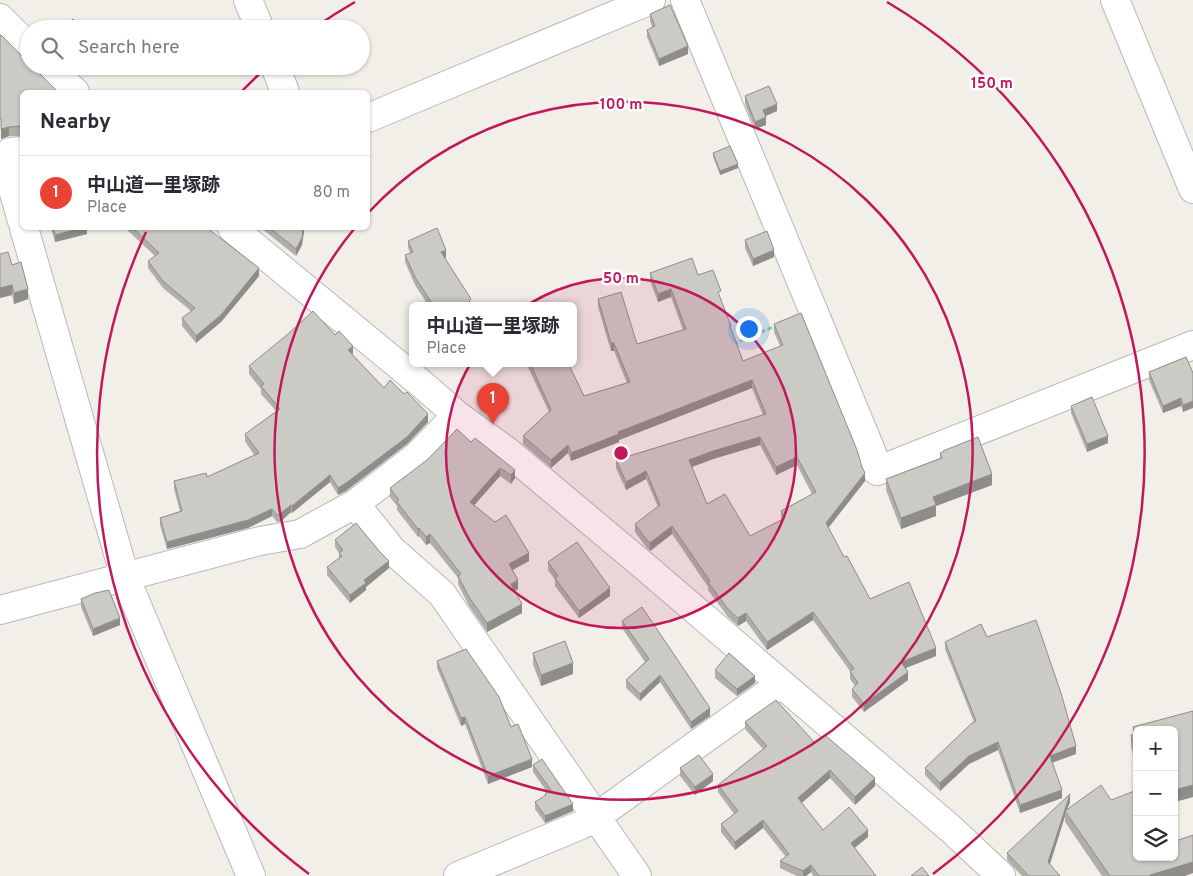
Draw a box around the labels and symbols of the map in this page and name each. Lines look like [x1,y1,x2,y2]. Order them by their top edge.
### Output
text: 150 m [971,75,1013,94]
text: 100 m [600,96,642,115]
text: 50 m [603,270,639,289]
your location [736,316,762,342]
pin: 1 [477,383,509,424]
centre of rings [612,444,630,462]

